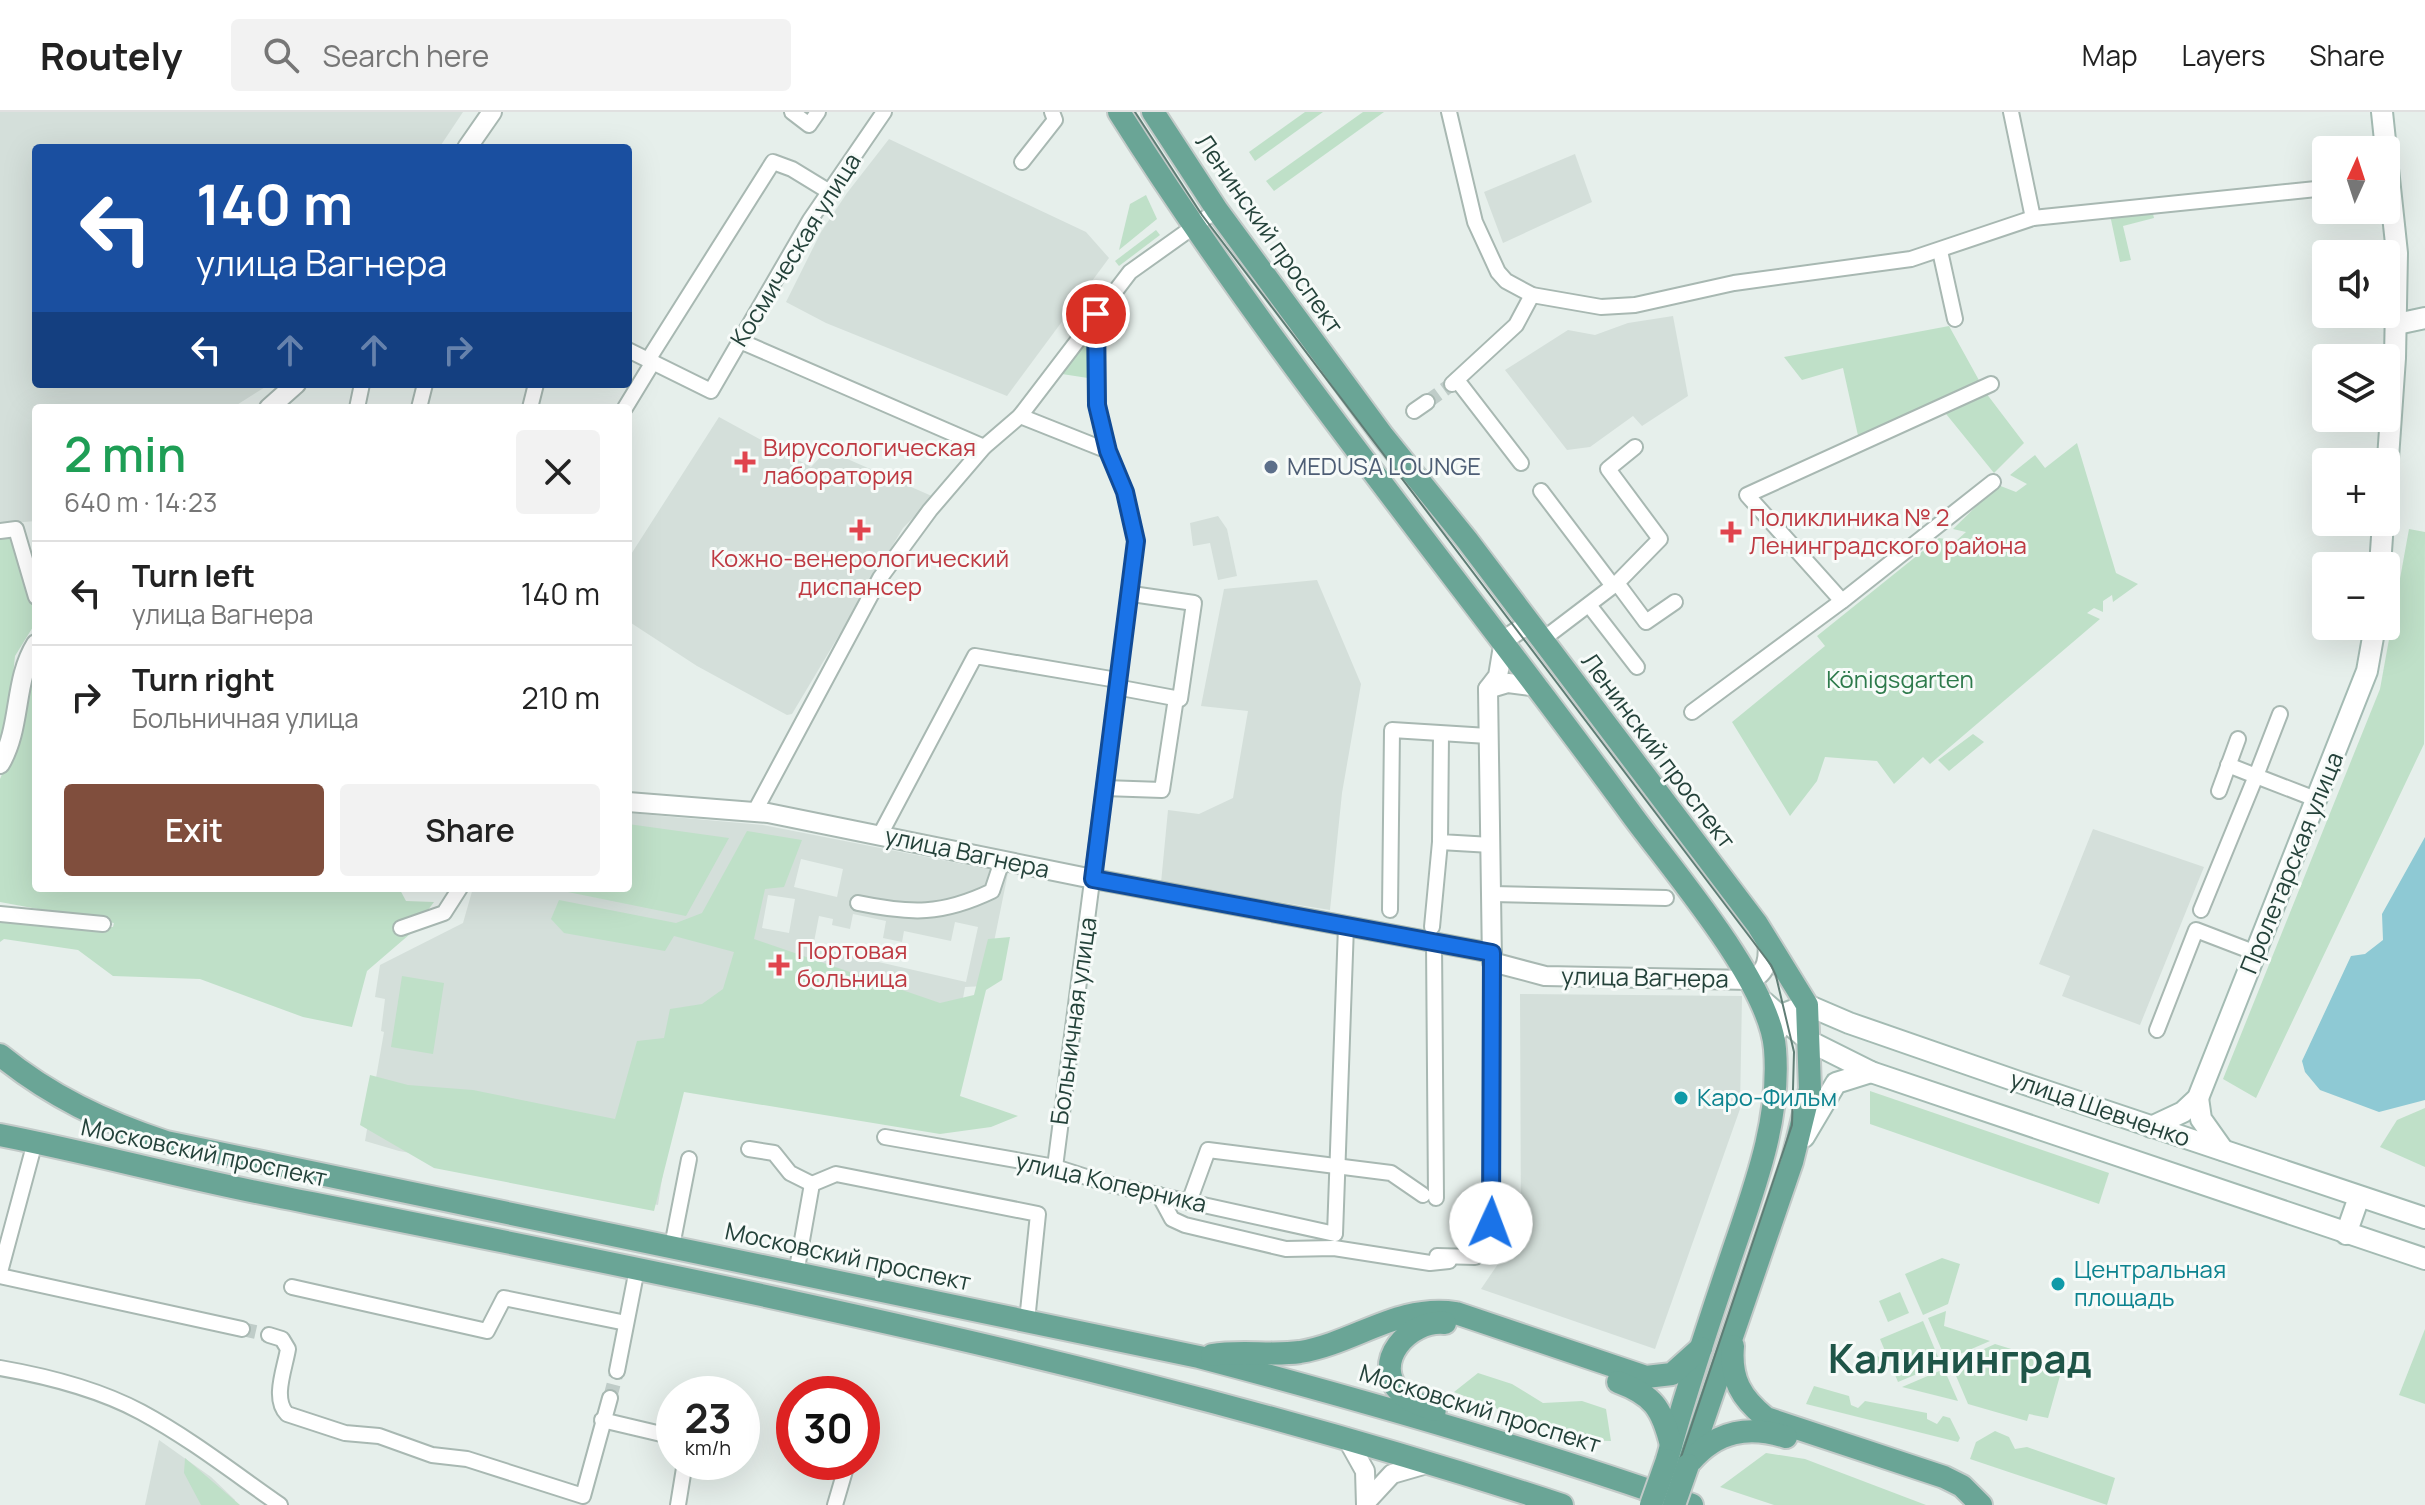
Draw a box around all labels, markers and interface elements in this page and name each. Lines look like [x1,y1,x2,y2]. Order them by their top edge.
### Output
search box [231,19,791,91]
text: Routely [40,29,183,81]
icon: search [259,33,303,77]
text: Search here [323,35,489,76]
text: Map [2082,36,2138,74]
text: Layers [2182,36,2265,74]
text: Share [2309,36,2385,74]
street label: Ленинский проспект [1189,127,1352,340]
north arrow [2312,136,2400,224]
map controls [2312,136,2400,640]
street label: Космическая улица [722,146,868,352]
text: 140 m [196,165,353,242]
icon: left [64,176,168,280]
text: улица Вагнера [196,238,447,287]
button: sound [2312,240,2400,328]
pin [1062,280,1130,348]
icon: arrive [1074,292,1118,336]
icon: left [184,328,228,372]
icon: ahead [268,328,312,372]
icon: ahead [352,328,396,372]
icon: right [436,328,480,372]
button: layers [2312,344,2400,432]
text: 2 min [64,421,186,486]
button: close [516,430,600,514]
place label: Вирусологическая лаборатория [763,430,976,491]
button: + [2312,448,2400,536]
place label: MEDUSA LOUNGE [1287,449,1481,482]
marker: Вирусологическая лаборатория [734,451,756,473]
marker: MEDUSA LOUNGE [1262,458,1280,476]
text: 640 m · 14:23 [64,484,217,520]
place label: Поликлиника № 2 Ленинградского района [1749,500,2027,561]
marker: Кожно-венерологический диспансер [849,519,871,541]
marker: Поликлиника № 2 Ленинградского района [1720,521,1742,543]
place label: Кожно-венерологический диспансер [711,541,1009,602]
button: − [2312,552,2400,640]
text: Turn left [132,555,255,596]
icon: left [64,571,108,615]
text: 140 m [521,573,600,614]
text: улица Вагнера [132,596,314,632]
street label: Ленинский проспект [1575,645,1744,855]
text: Turn right [132,659,275,700]
park label: Königsgarten [1826,662,1974,695]
icon: right [64,675,108,719]
text: 210 m [521,677,600,718]
text: Больничная улица [132,700,359,736]
street label: Пролетарская улица [2231,747,2350,978]
button: Exit [64,784,324,876]
button: Share [340,784,600,876]
street label: улица Вагнера [882,818,1053,885]
street label: Больничная улица [1042,915,1103,1127]
place label: Портовая больница [797,933,908,994]
marker: Портовая больница [768,954,790,976]
street label: улица Вагнера [1561,959,1729,994]
street label: улица Шевченко [2006,1061,2195,1154]
place label: Каро-Фильм [1697,1080,1837,1113]
marker: Каро-Фильм [1672,1089,1690,1107]
street label: Московский проспект [78,1109,330,1194]
street label: улица Коперника [1013,1144,1210,1220]
position arrow [1449,1181,1533,1265]
street label: Московский проспект [722,1213,974,1298]
place label: Центральная площадь [2074,1252,2226,1313]
marker: Центральная площадь [2049,1275,2067,1293]
district label: Калининград [1828,1330,2092,1385]
street label: Московский проспект [1356,1355,1605,1460]
speed limit sign: 30 [776,1376,880,1480]
text: 23 [684,1390,732,1445]
text: km/h [685,1434,731,1461]

